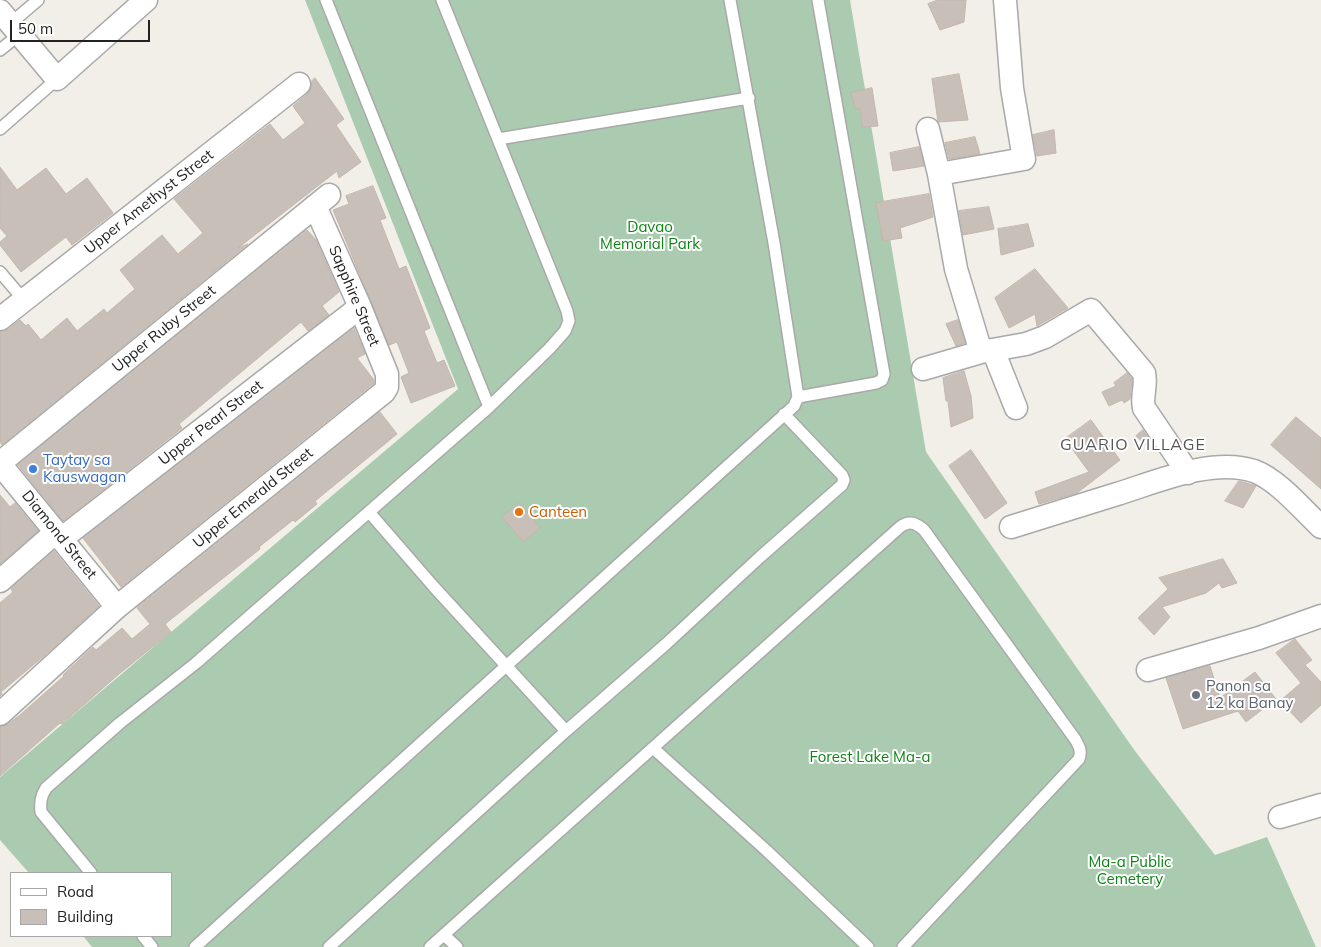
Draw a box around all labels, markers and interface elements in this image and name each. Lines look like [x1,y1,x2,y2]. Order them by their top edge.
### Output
scale bar [12,10,152,42]
text: 50 m [18,19,53,38]
street label: Upper Amethyst Street [81,146,217,258]
park label: Davao Memorial Park [600,218,700,253]
street label: Sapphire Street [325,243,383,349]
street label: Upper Ruby Street [109,282,219,376]
street label: Upper Pearl Street [155,377,267,469]
district label: GUARIO VILLAGE [1058,435,1208,455]
street label: Upper Emerald Street [189,444,317,552]
place label: Taytay sa Kauswagan [43,451,126,486]
marker: Taytay sa Kauswagan [27,463,39,475]
street label: Diamond Street [18,487,100,583]
place label: Canteen [529,503,587,521]
marker: Canteen [513,506,525,518]
place label: Panon sa 12 ka Banay [1206,677,1293,712]
marker: Panon sa 12 ka Banay [1190,689,1202,701]
park label: Forest Lake Ma-a [810,748,930,766]
park label: Ma-a Public Cemetery [1088,853,1172,888]
legend [10,872,172,937]
text: Road [57,882,94,901]
text: Building [57,907,113,926]

